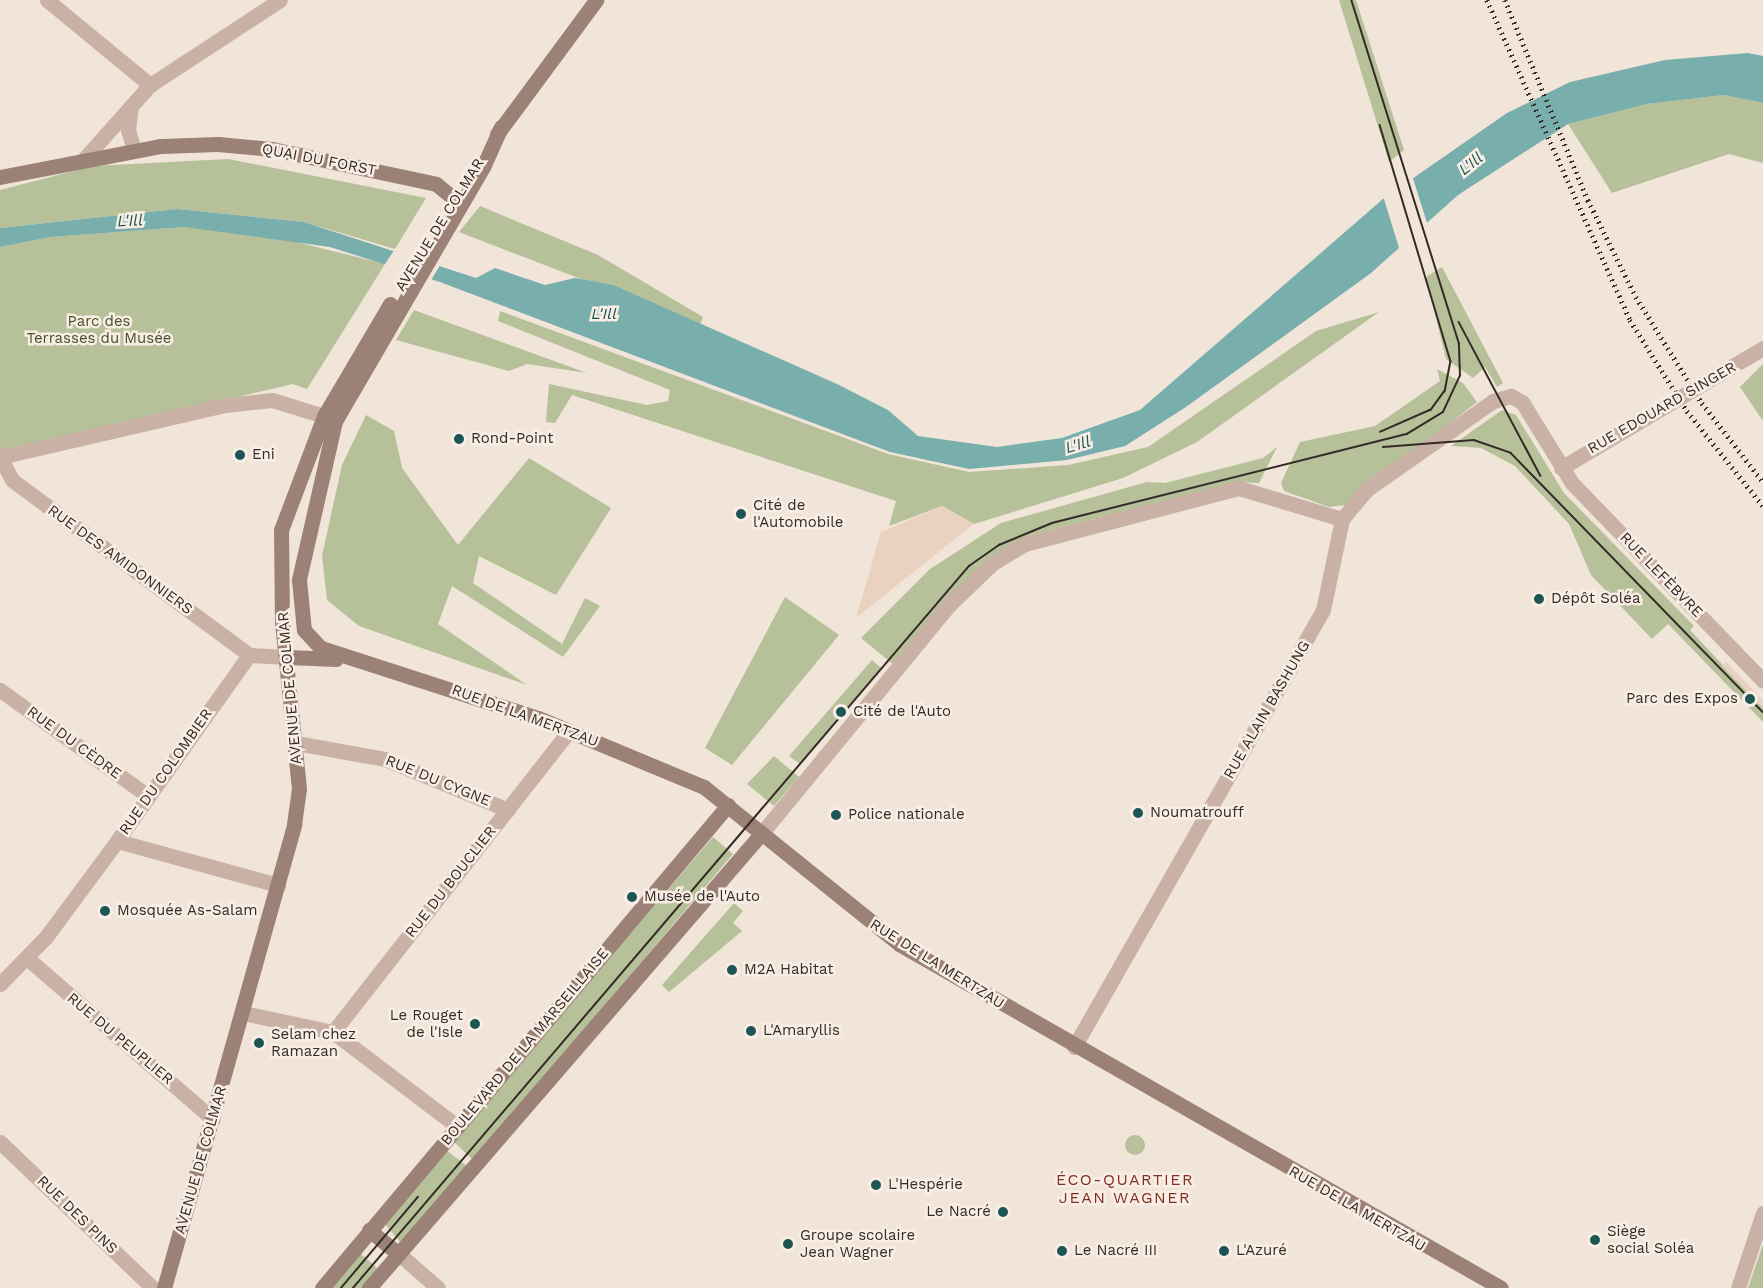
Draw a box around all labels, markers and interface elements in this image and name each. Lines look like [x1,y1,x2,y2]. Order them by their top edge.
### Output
street label: QUAI DU FORST [260,140,378,180]
water label: L'Ill [1455,149,1487,179]
street label: AVENUE DE COLMAR [392,155,488,295]
water label: L'Ill [117,211,143,231]
water label: L'Ill [591,304,617,324]
park label: Parc des Terrasses du Musée [26,312,172,347]
street label: RUE EDOUARD SINGER [1585,358,1739,458]
place label: Rond-Point [471,430,554,448]
marker: Rond-Point [452,432,466,446]
water label: L'Ill [1063,432,1093,458]
place label: Eni [252,446,275,464]
marker: Eni [233,448,247,462]
place label: Cité de l'Automobile [753,496,843,531]
street label: RUE DES AMIDONNIERS [44,501,196,619]
marker: Cité de l'Automobile [734,507,748,521]
street label: RUE LEFÈBVRE [1616,529,1706,621]
place label: Dépôt Soléa [1551,590,1640,608]
marker: Dépôt Soléa [1532,592,1546,606]
street label: AVENUE DE COLMAR [274,611,306,765]
street label: RUE ALAIN BASHUNG [1220,637,1314,783]
street label: RUE DE LA MERTZAU [449,681,601,751]
place label: Parc des Expos [1626,690,1738,708]
marker: Parc des Expos [1743,692,1757,706]
street label: RUE DU CÈDRE [23,703,125,783]
place label: Cité de l'Auto [853,703,951,721]
street label: RUE DU COLOMBIER [116,705,216,839]
marker: Cité de l'Auto [834,705,848,719]
street label: RUE DU CYGNE [383,752,493,810]
place label: Noumatrouff [1150,804,1244,822]
place label: Police nationale [848,806,965,824]
marker: Noumatrouff [1131,806,1145,820]
marker: Police nationale [829,808,843,822]
street label: RUE DU BOUCLIER [402,823,500,941]
place label: Musée de l'Auto [644,888,760,906]
marker: Musée de l'Auto [625,890,639,904]
place label: Mosquée As-Salam [117,902,258,920]
marker: Mosquée As-Salam [98,904,112,918]
street label: RUE DE LA MERTZAU [866,915,1008,1013]
street label: BOULEVARD DE LA MARSEILLAISE [437,945,613,1149]
place label: M2A Habitat [744,961,834,979]
marker: M2A Habitat [725,963,739,977]
street label: RUE DU PEUPLIER [63,989,177,1089]
place label: Le Rouget de l'Isle [390,1006,463,1041]
marker: Le Rouget de l'Isle [468,1017,482,1031]
place label: L'Amaryllis [763,1022,840,1040]
marker: L'Amaryllis [744,1024,758,1038]
place label: Selam chez Ramazan [271,1025,356,1060]
marker: Selam chez Ramazan [252,1036,266,1050]
street label: AVENUE DE COLMAR [171,1084,231,1236]
street label: RUE DE LA MERTZAU [1285,1162,1429,1256]
district label: ÉCO-QUARTIER JEAN WAGNER [1056,1170,1194,1208]
street label: RUE DES PINS [33,1172,121,1258]
place label: L'Hespérie [888,1176,963,1194]
marker: L'Hespérie [869,1178,883,1192]
place label: Le Nacré [926,1203,991,1221]
marker: Le Nacré [996,1205,1010,1219]
place label: Siège social Soléa [1607,1222,1695,1257]
place label: Groupe scolaire Jean Wagner [800,1226,915,1261]
marker: Siège social Soléa [1588,1233,1602,1247]
marker: Groupe scolaire Jean Wagner [781,1237,795,1251]
place label: Le Nacré III [1074,1242,1157,1260]
place label: L'Azuré [1236,1242,1287,1260]
marker: Le Nacré III [1055,1244,1069,1258]
marker: L'Azuré [1217,1244,1231,1258]

